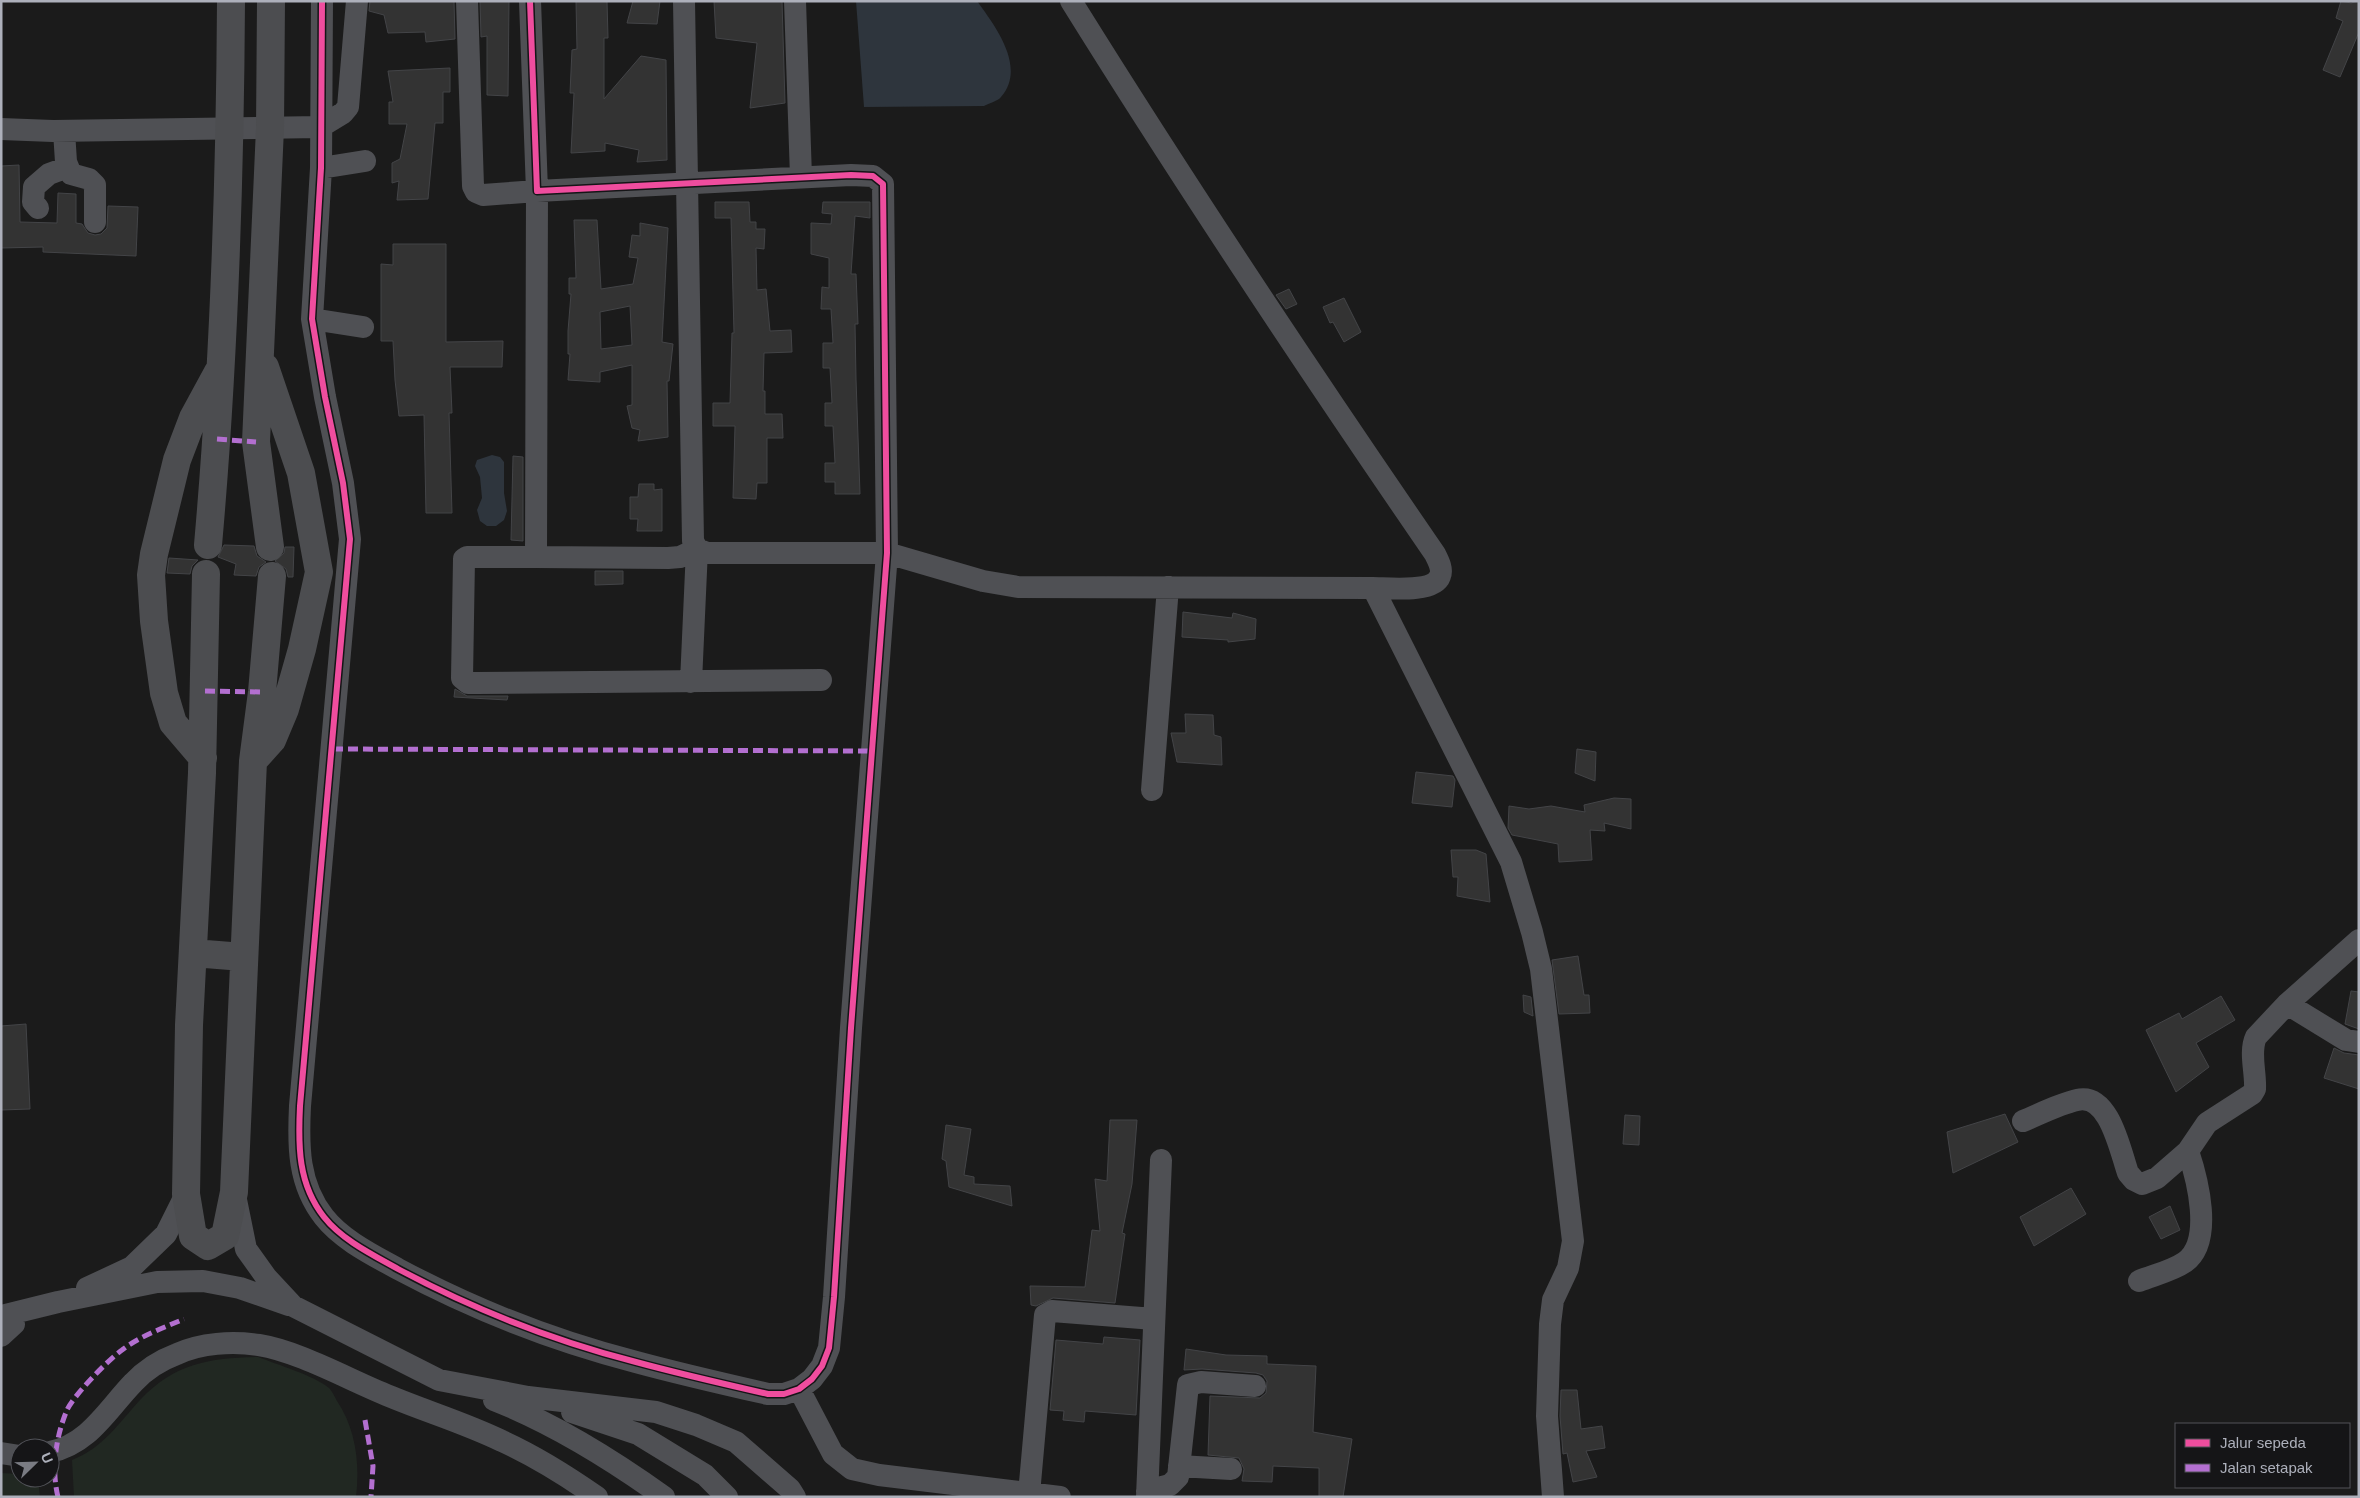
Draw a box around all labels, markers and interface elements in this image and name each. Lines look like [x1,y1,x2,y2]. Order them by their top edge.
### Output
legend [2175,1423,2350,1488]
text: Jalur sepeda [2220,1434,2307,1451]
north arrow [10,1438,60,1488]
text: U [38,1450,56,1466]
text: Jalan setapak [2220,1459,2313,1476]

